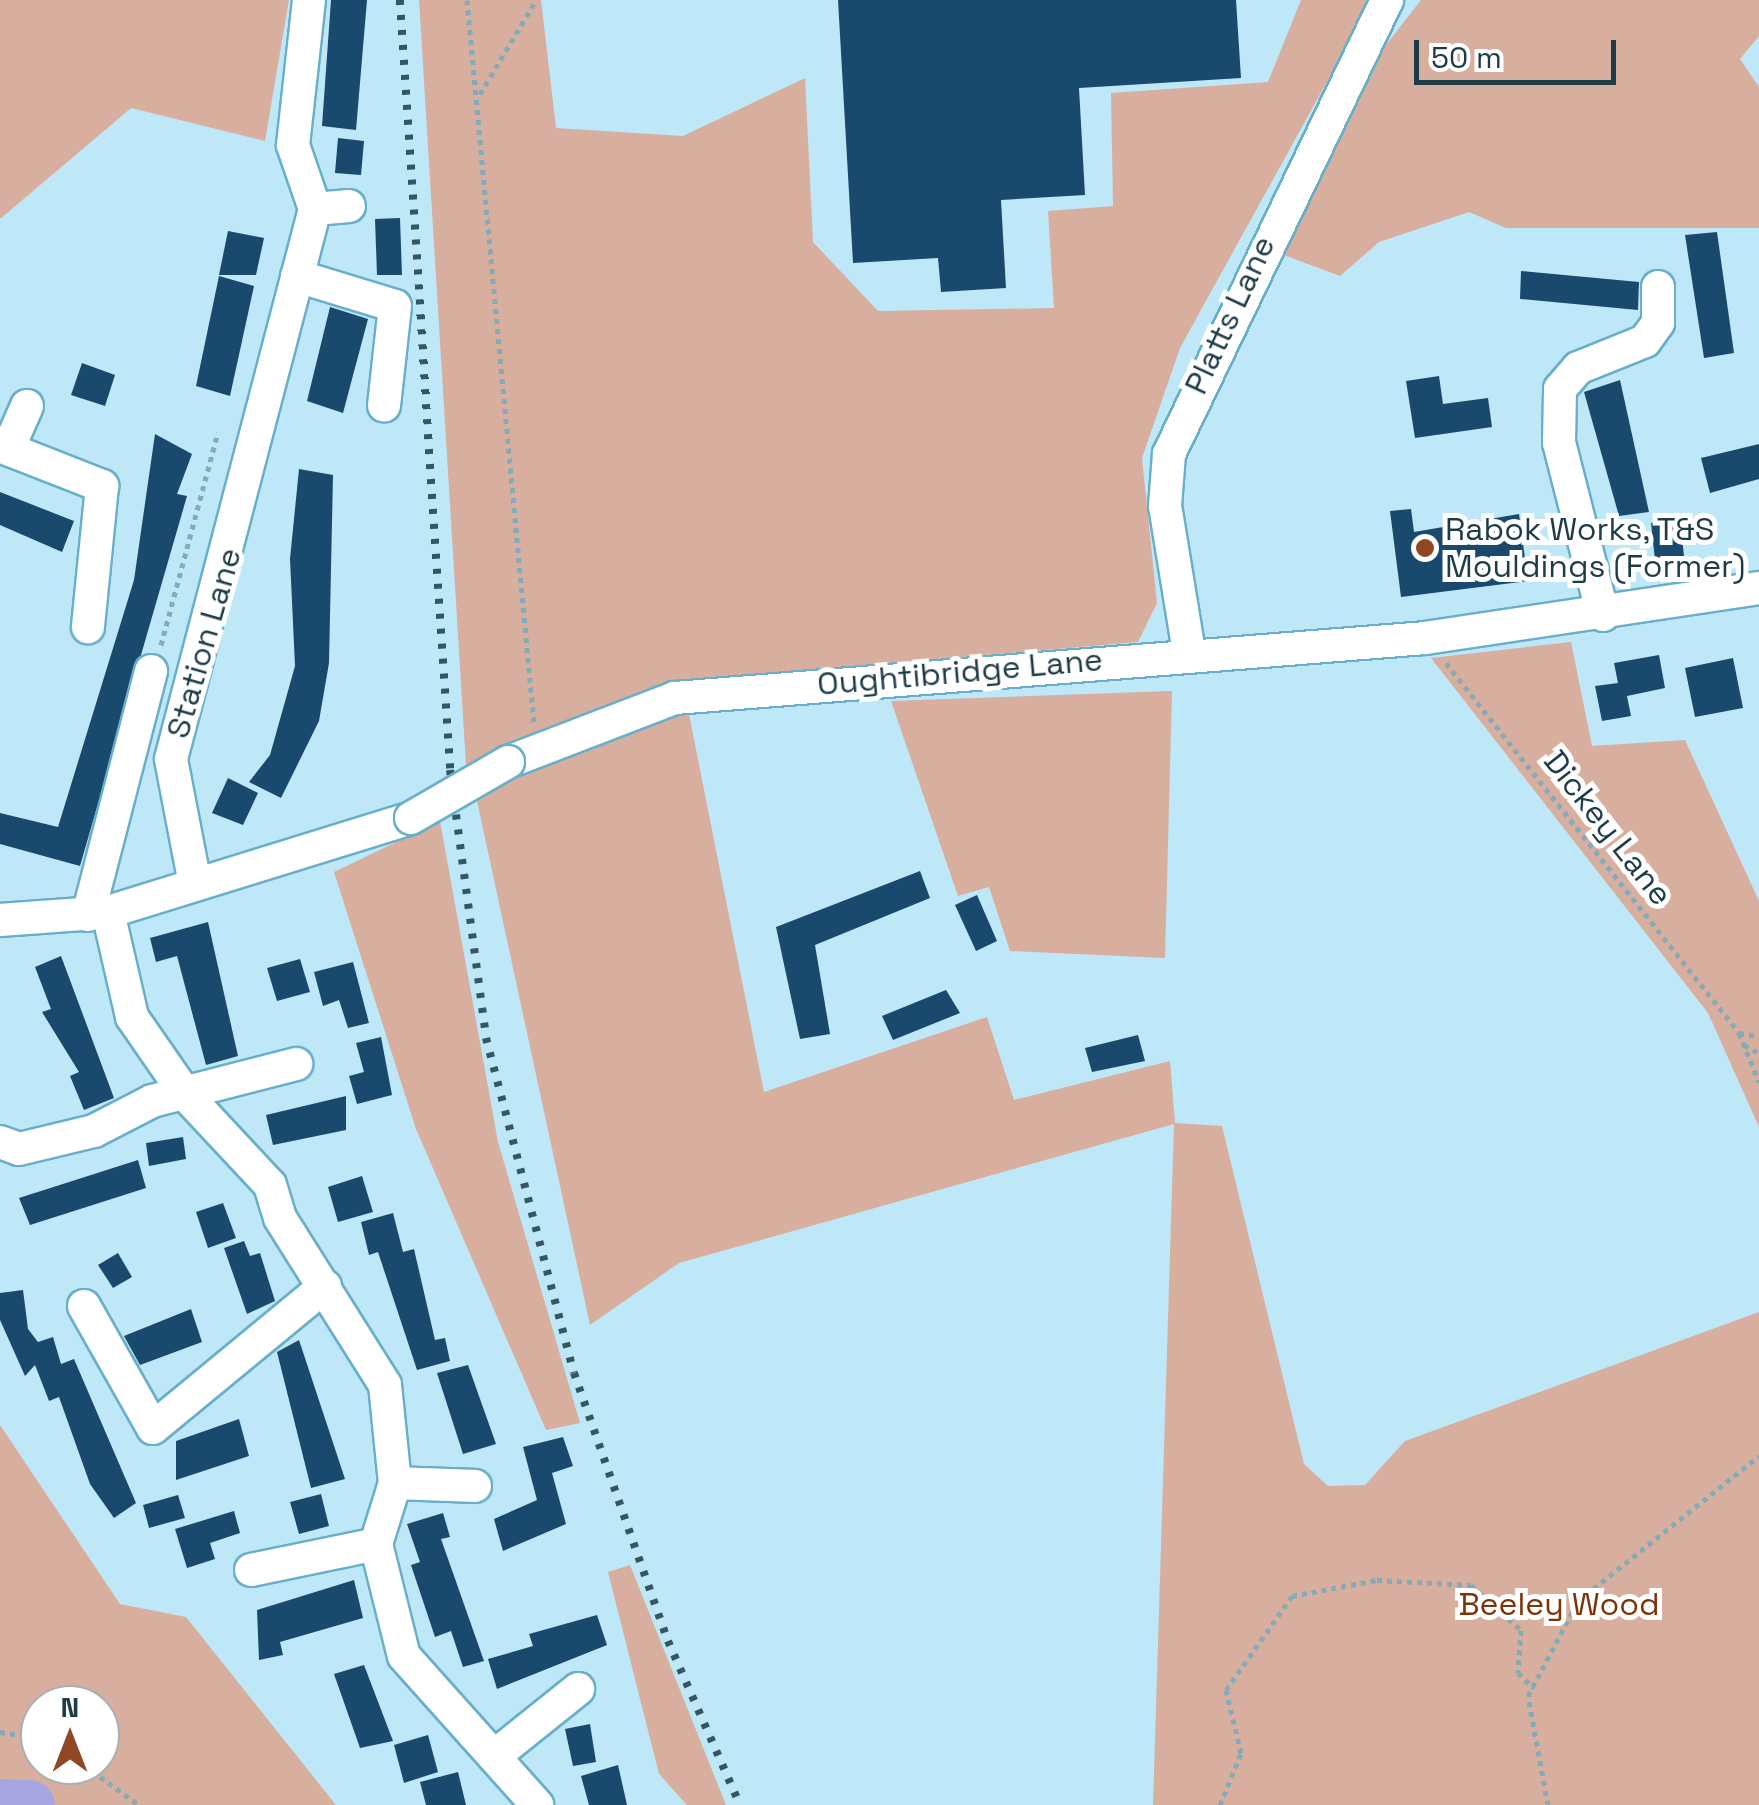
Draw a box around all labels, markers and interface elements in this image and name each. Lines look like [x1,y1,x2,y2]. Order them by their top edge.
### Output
scale bar [1419,20,1622,82]
text: 50 m [1431,38,1502,77]
street label: Platts Lane [1177,230,1283,400]
place label: Rabok Works, T&S Mouldings (Former) [1445,511,1745,586]
marker: Rabok Works, T&S Mouldings (Former) [1414,537,1436,559]
street label: Station Lane [158,543,250,743]
street label: Oughtibridge Lane [816,640,1104,704]
street label: Dickey Lane [1536,743,1680,913]
park label: Beeley Wood [1458,1585,1660,1623]
north arrow [20,1685,120,1785]
text: N [61,1689,79,1725]

